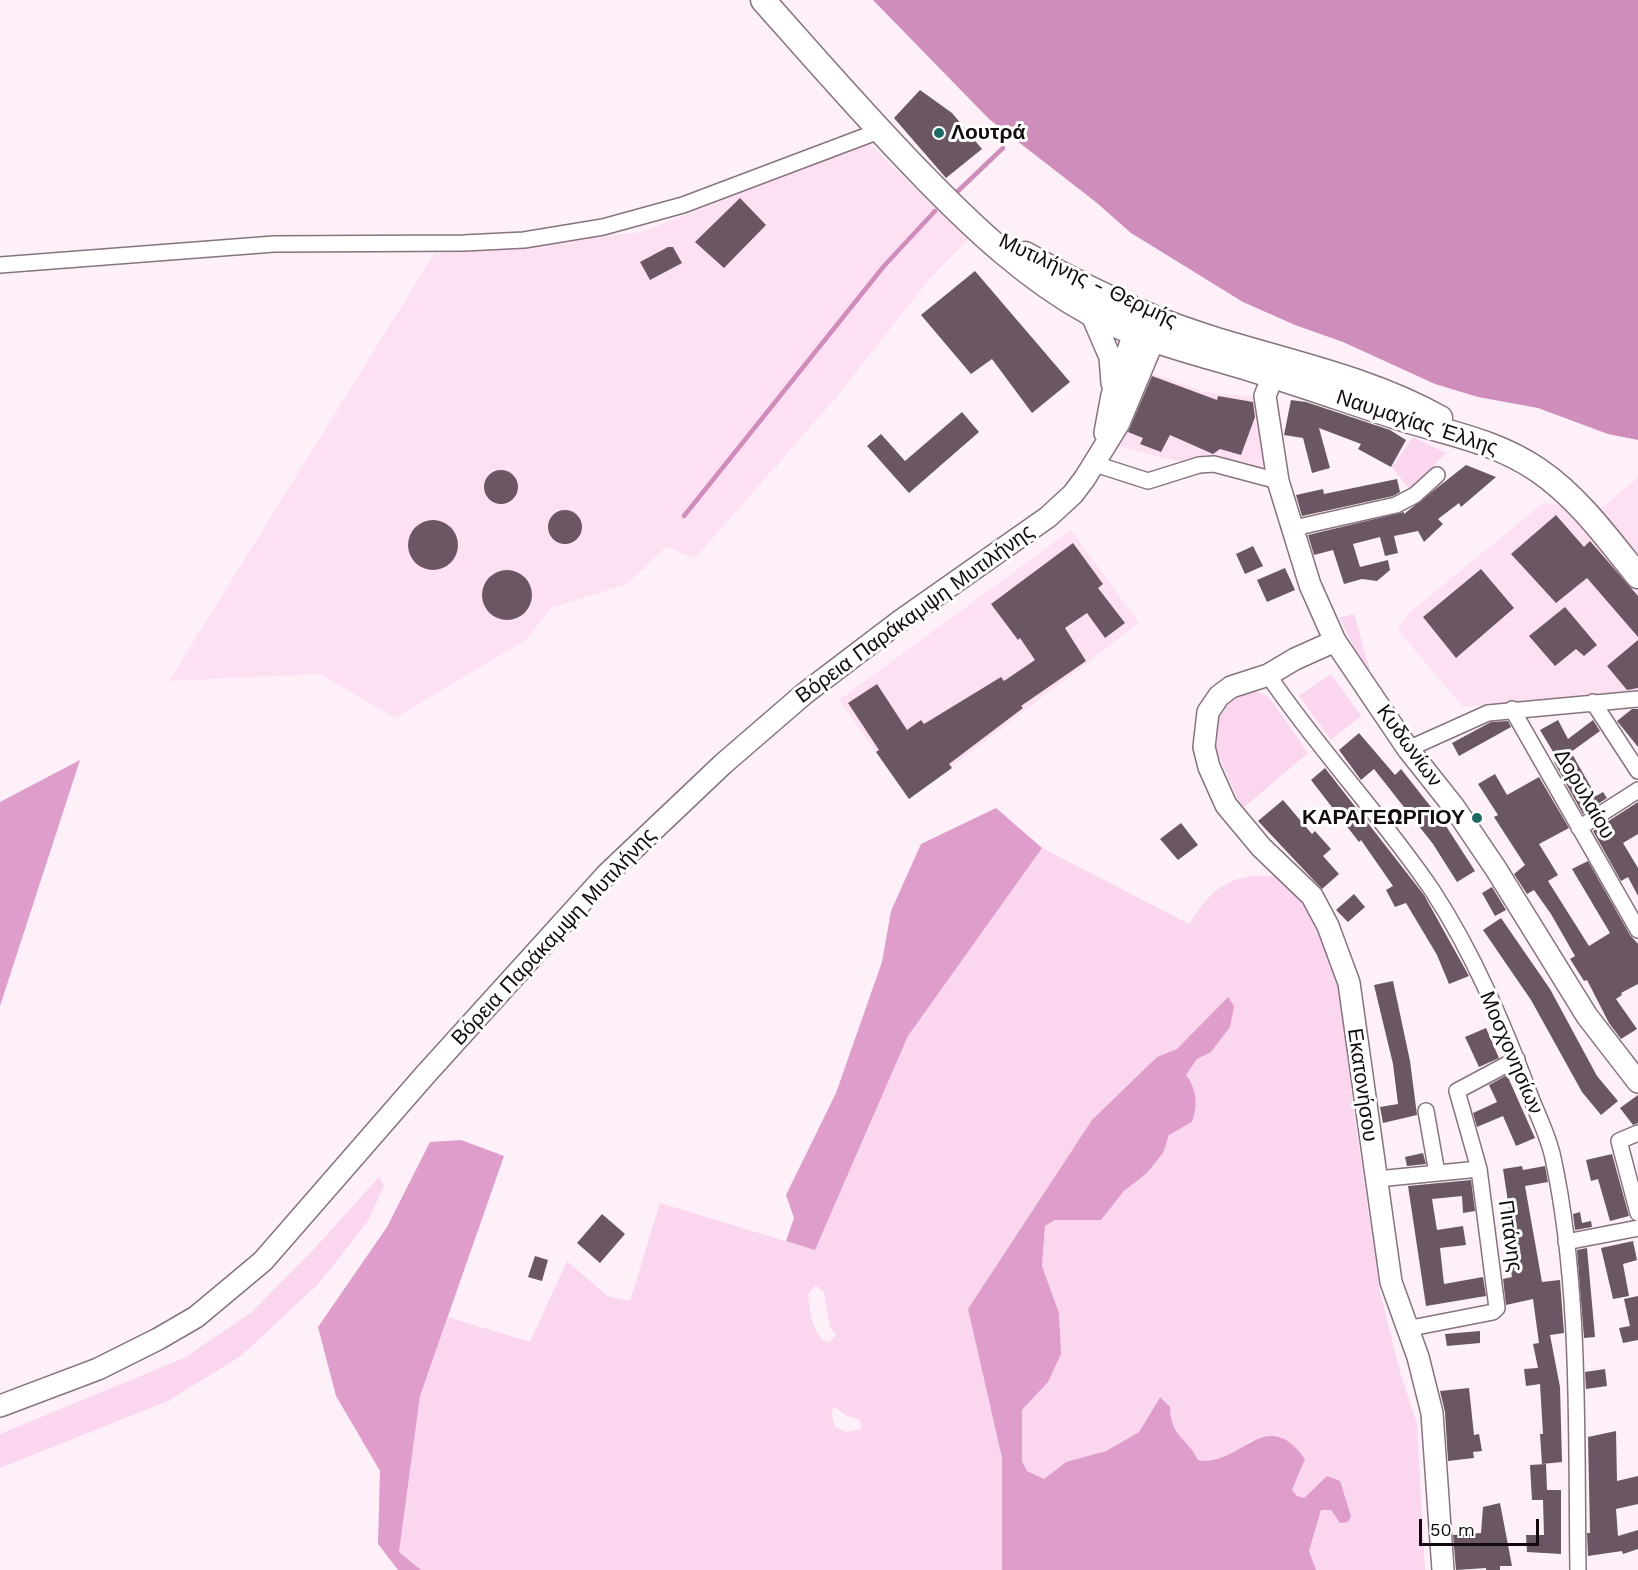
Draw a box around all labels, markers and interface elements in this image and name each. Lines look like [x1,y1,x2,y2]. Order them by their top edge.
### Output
place label: Λουτρά [951,120,1025,146]
marker: Λουτρά [932,126,946,140]
street label: Μυτιλήνης - Θερμής [995,229,1181,333]
street label: Ναυμαχίας Έλλης [1333,385,1501,461]
street label: Βόρεια Παράκαμψη Μυτιλήνης [791,519,1039,709]
street label: Κυδωνίων [1371,700,1447,792]
street label: Δορυλαίου [1548,745,1620,843]
place label: ΚΑΡΑΓΕΩΡΓΙΟΥ [1302,805,1465,831]
marker: ΚΑΡΑΓΕΩΡΓΙΟΥ [1470,811,1484,825]
street label: Βόρεια Παράκαμψη Μυτιλήνης [447,823,661,1051]
street label: Μοσχονησίων [1474,988,1548,1118]
street label: Εκατονήσου [1342,1027,1382,1143]
street label: Πιτάνης [1492,1198,1528,1274]
scale bar [1422,1507,1542,1545]
text: 50 m [1430,1519,1475,1540]

